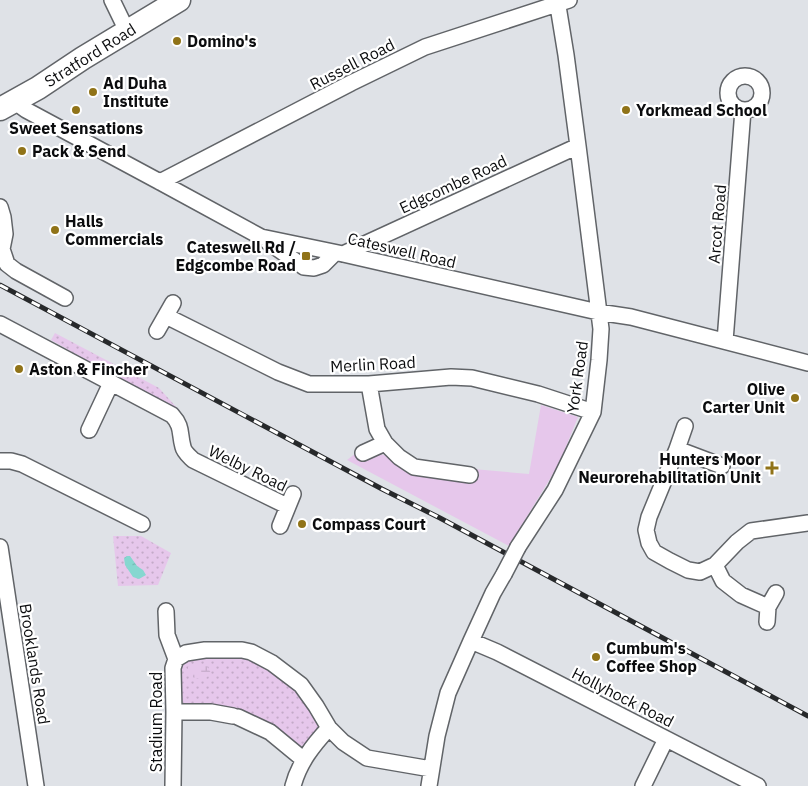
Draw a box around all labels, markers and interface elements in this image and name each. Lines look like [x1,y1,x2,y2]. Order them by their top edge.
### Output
street label: Stratford Road [40,19,140,91]
place label: Domino's [187,31,257,51]
street label: Russell Road [306,34,398,94]
marker: Domino's [171,35,183,47]
place label: Ad Duha Institute [103,73,169,111]
marker: Ad Duha Institute [87,86,99,98]
place label: Yorkmead School [636,100,767,120]
marker: Sweet Sensations [70,104,82,116]
marker: Yorkmead School [620,104,632,116]
place label: Sweet Sensations [9,118,143,138]
place label: Pack & Send [32,141,126,161]
marker: Pack & Send [16,145,28,157]
street label: Edgcombe Road [396,150,510,218]
street label: Arcot Road [704,184,730,264]
place label: Halls Commercials [65,211,163,249]
marker: Halls Commercials [49,224,61,236]
street label: Cateswell Road [346,228,458,272]
place label: Cateswell Rd / Edgcombe Road [176,237,296,275]
marker: Cateswell Rd / Edgcombe Road [300,250,312,262]
street label: York Road [562,340,592,414]
street label: Merlin Road [330,352,416,376]
place label: Aston & Fincher [29,359,149,379]
marker: Aston & Fincher [13,363,25,375]
place label: Olive Carter Unit [702,379,785,417]
marker: Olive Carter Unit [789,392,801,404]
street label: Welby Road [205,440,291,496]
place label: Hunters Moor Neurorehabilitation Unit [578,449,762,487]
marker: Hunters Moor Neurorehabilitation Unit [765,461,779,475]
place label: Compass Court [312,514,426,534]
marker: Compass Court [296,518,308,530]
street label: Brooklands Road [16,602,54,726]
place label: Cumbum's Coffee Shop [606,638,697,676]
marker: Cumbum's Coffee Shop [590,651,602,663]
street label: Hollyhock Road [569,663,677,731]
street label: Stadium Road [146,672,166,772]

